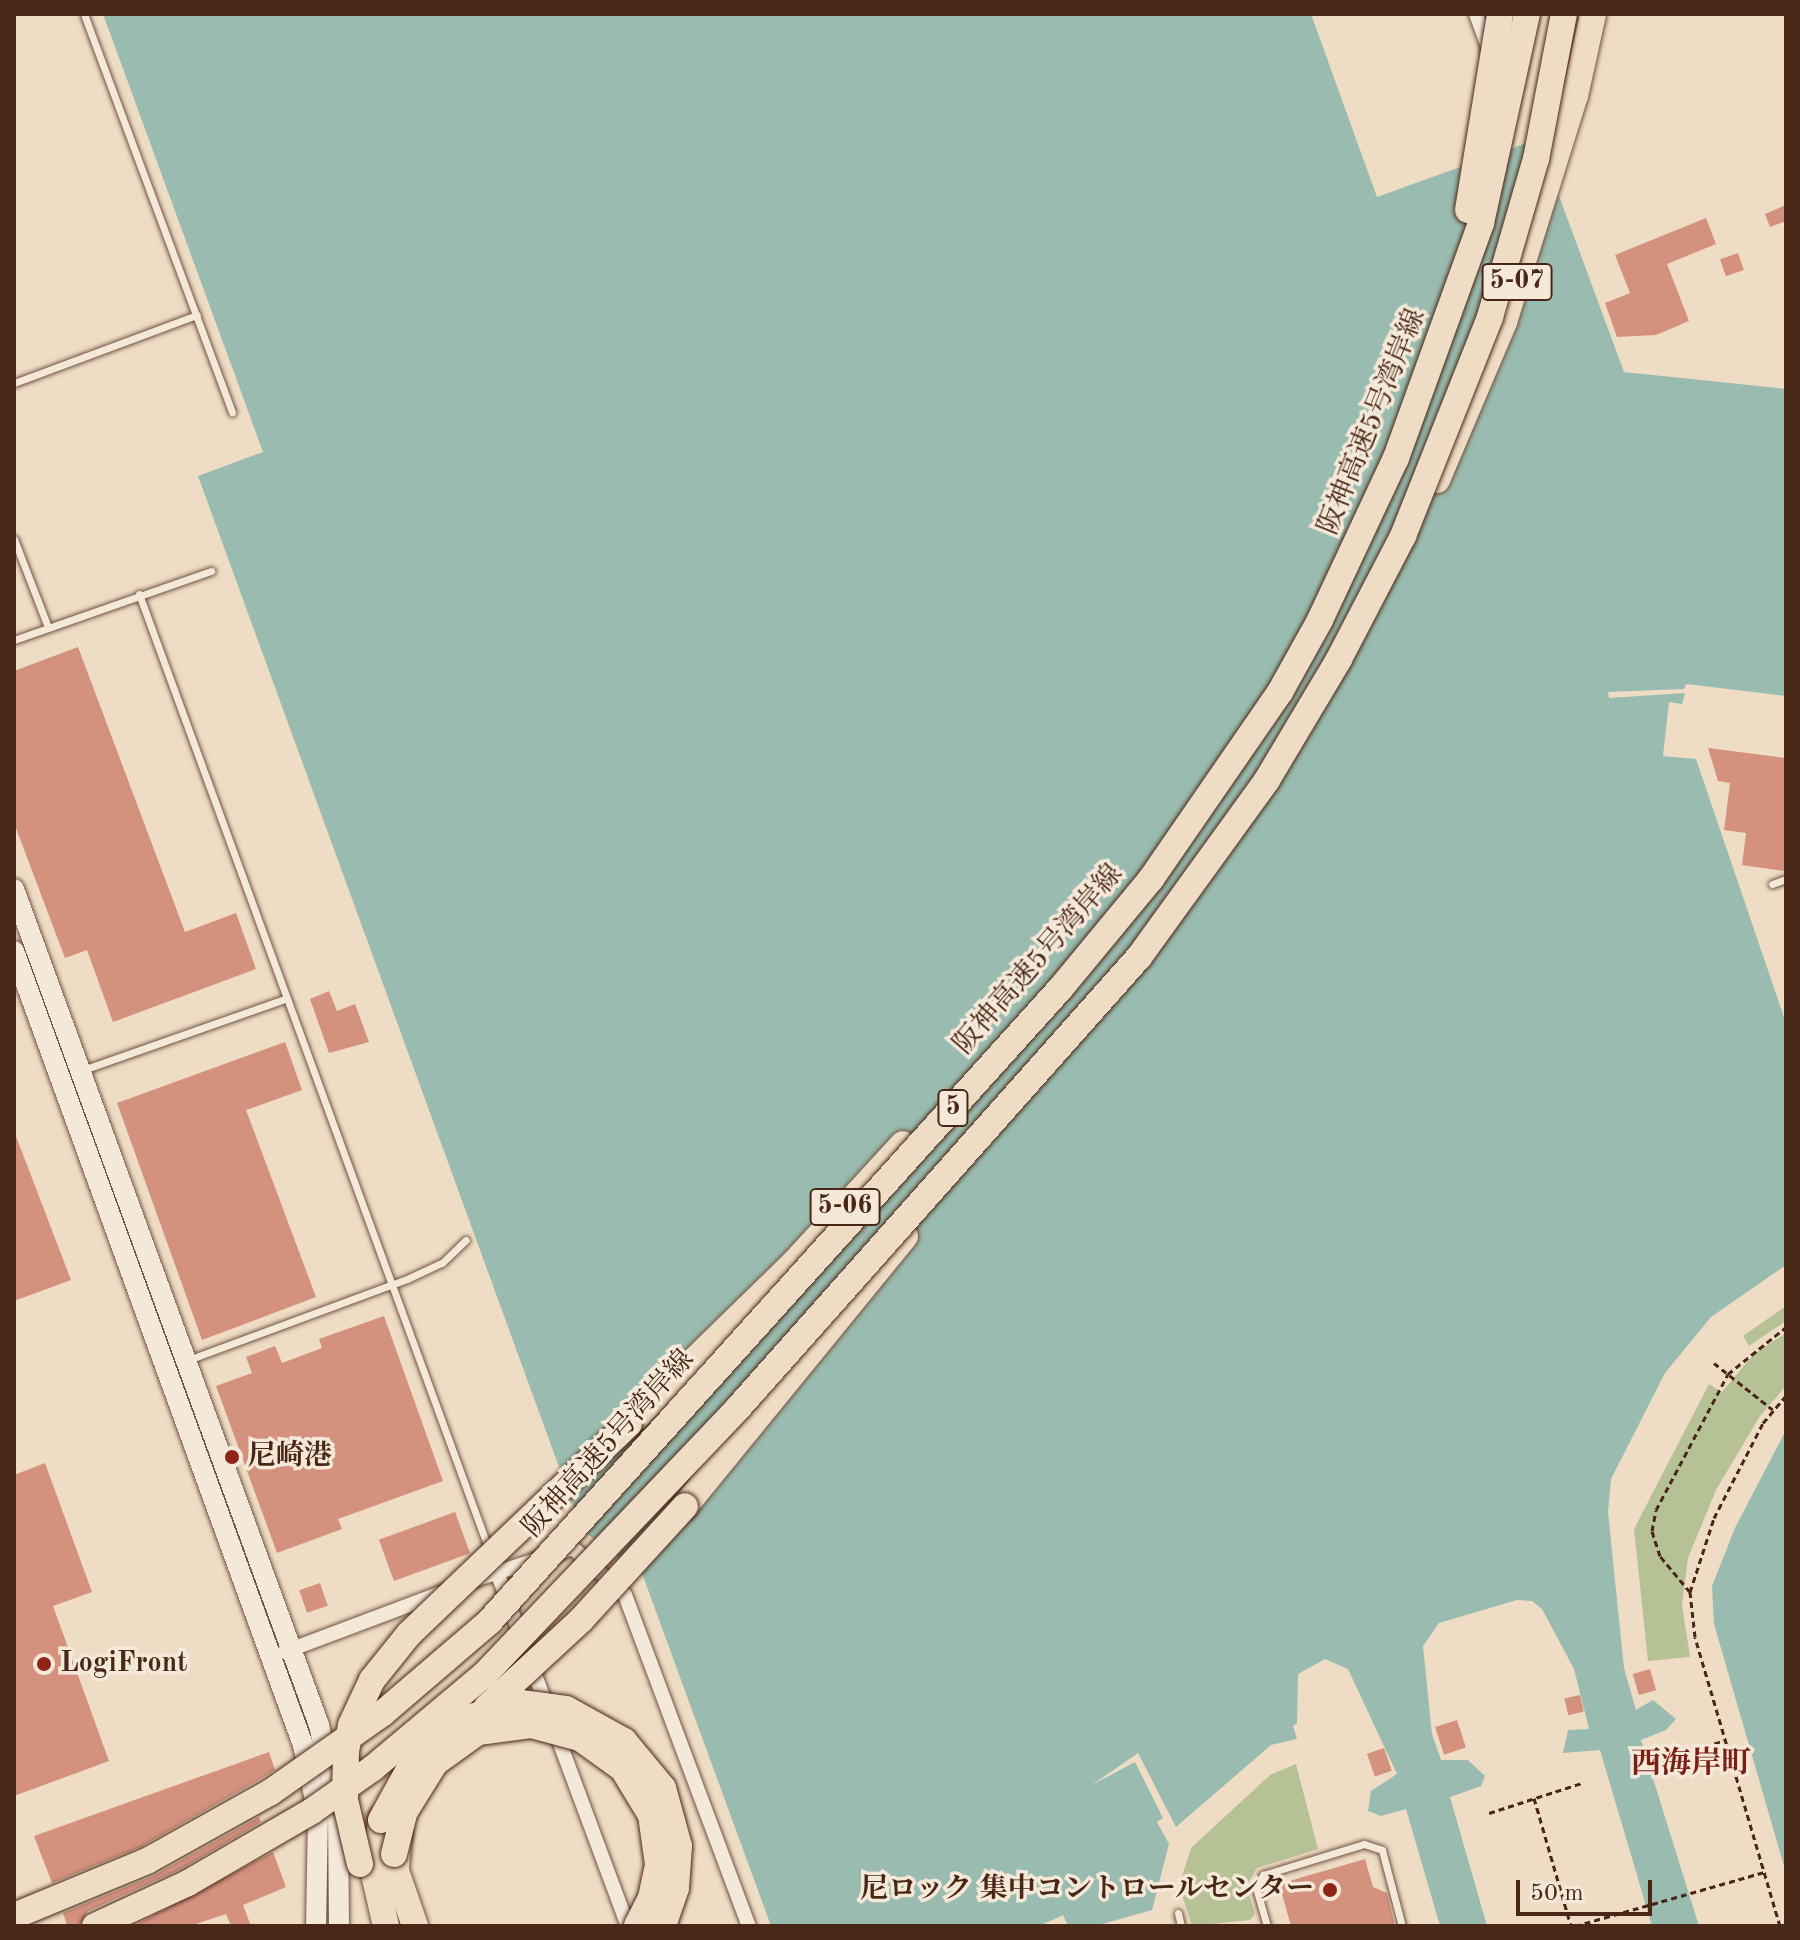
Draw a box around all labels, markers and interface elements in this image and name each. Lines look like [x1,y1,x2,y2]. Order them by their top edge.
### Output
road number: 5-07 [1481,260,1553,304]
street label: 阪神高速5号湾岸線 [1312,304,1434,540]
street label: 阪神高速5号湾岸線 [948,858,1130,1062]
road number: 5 [937,1086,969,1130]
road number: 5-06 [809,1185,881,1229]
street label: 阪神高速5号湾岸線 [516,1343,702,1545]
place label: 尼崎港 [248,1440,332,1474]
marker: 尼崎港 [223,1448,241,1466]
place label: LogiFront [60,1647,187,1681]
marker: LogiFront [35,1655,53,1673]
district label: 西海岸町 [1631,1746,1751,1782]
scale bar [1520,1864,1656,1914]
place label: 尼ロック 集中コントロールセンター [858,1873,1314,1907]
marker: 尼ロック 集中コントロールセンター [1321,1881,1339,1899]
text: 50 m [1530,1882,1584,1906]

